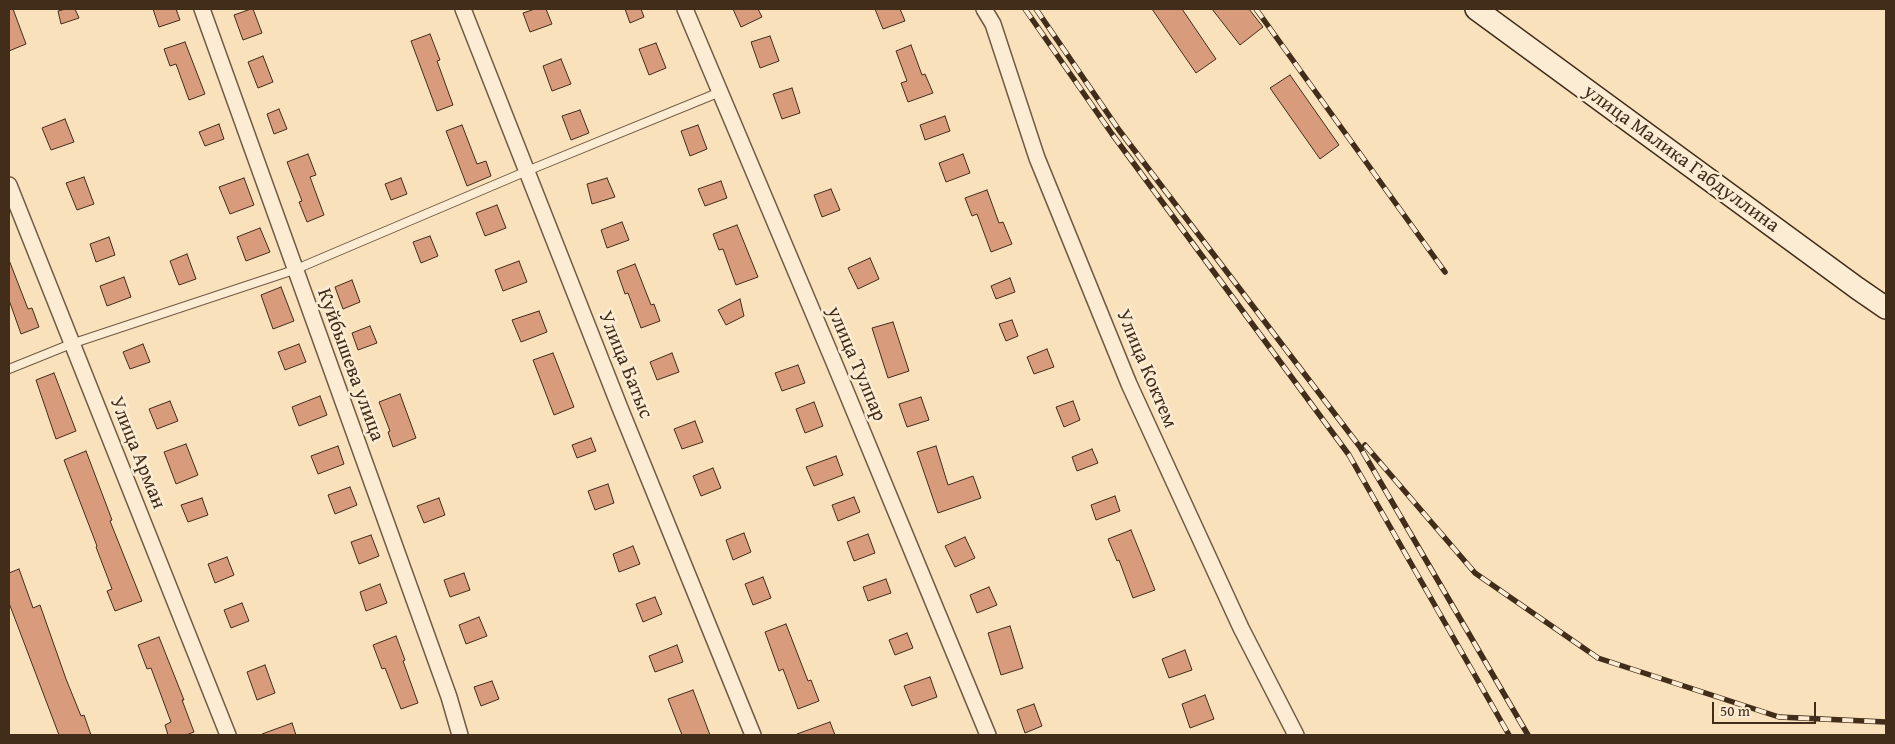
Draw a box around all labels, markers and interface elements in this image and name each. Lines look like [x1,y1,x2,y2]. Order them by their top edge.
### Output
street label: улица Малика Габдуллина [1578,80,1784,238]
street label: Куйбышева улица [311,285,389,445]
street label: улица Тулпар [821,303,891,425]
street label: Улица Коктем [1110,306,1182,432]
street label: Улица Батыс [593,308,657,422]
street label: Улица Арман [104,393,170,513]
scale bar [1715,692,1819,724]
text: 50 m [1720,700,1750,721]

